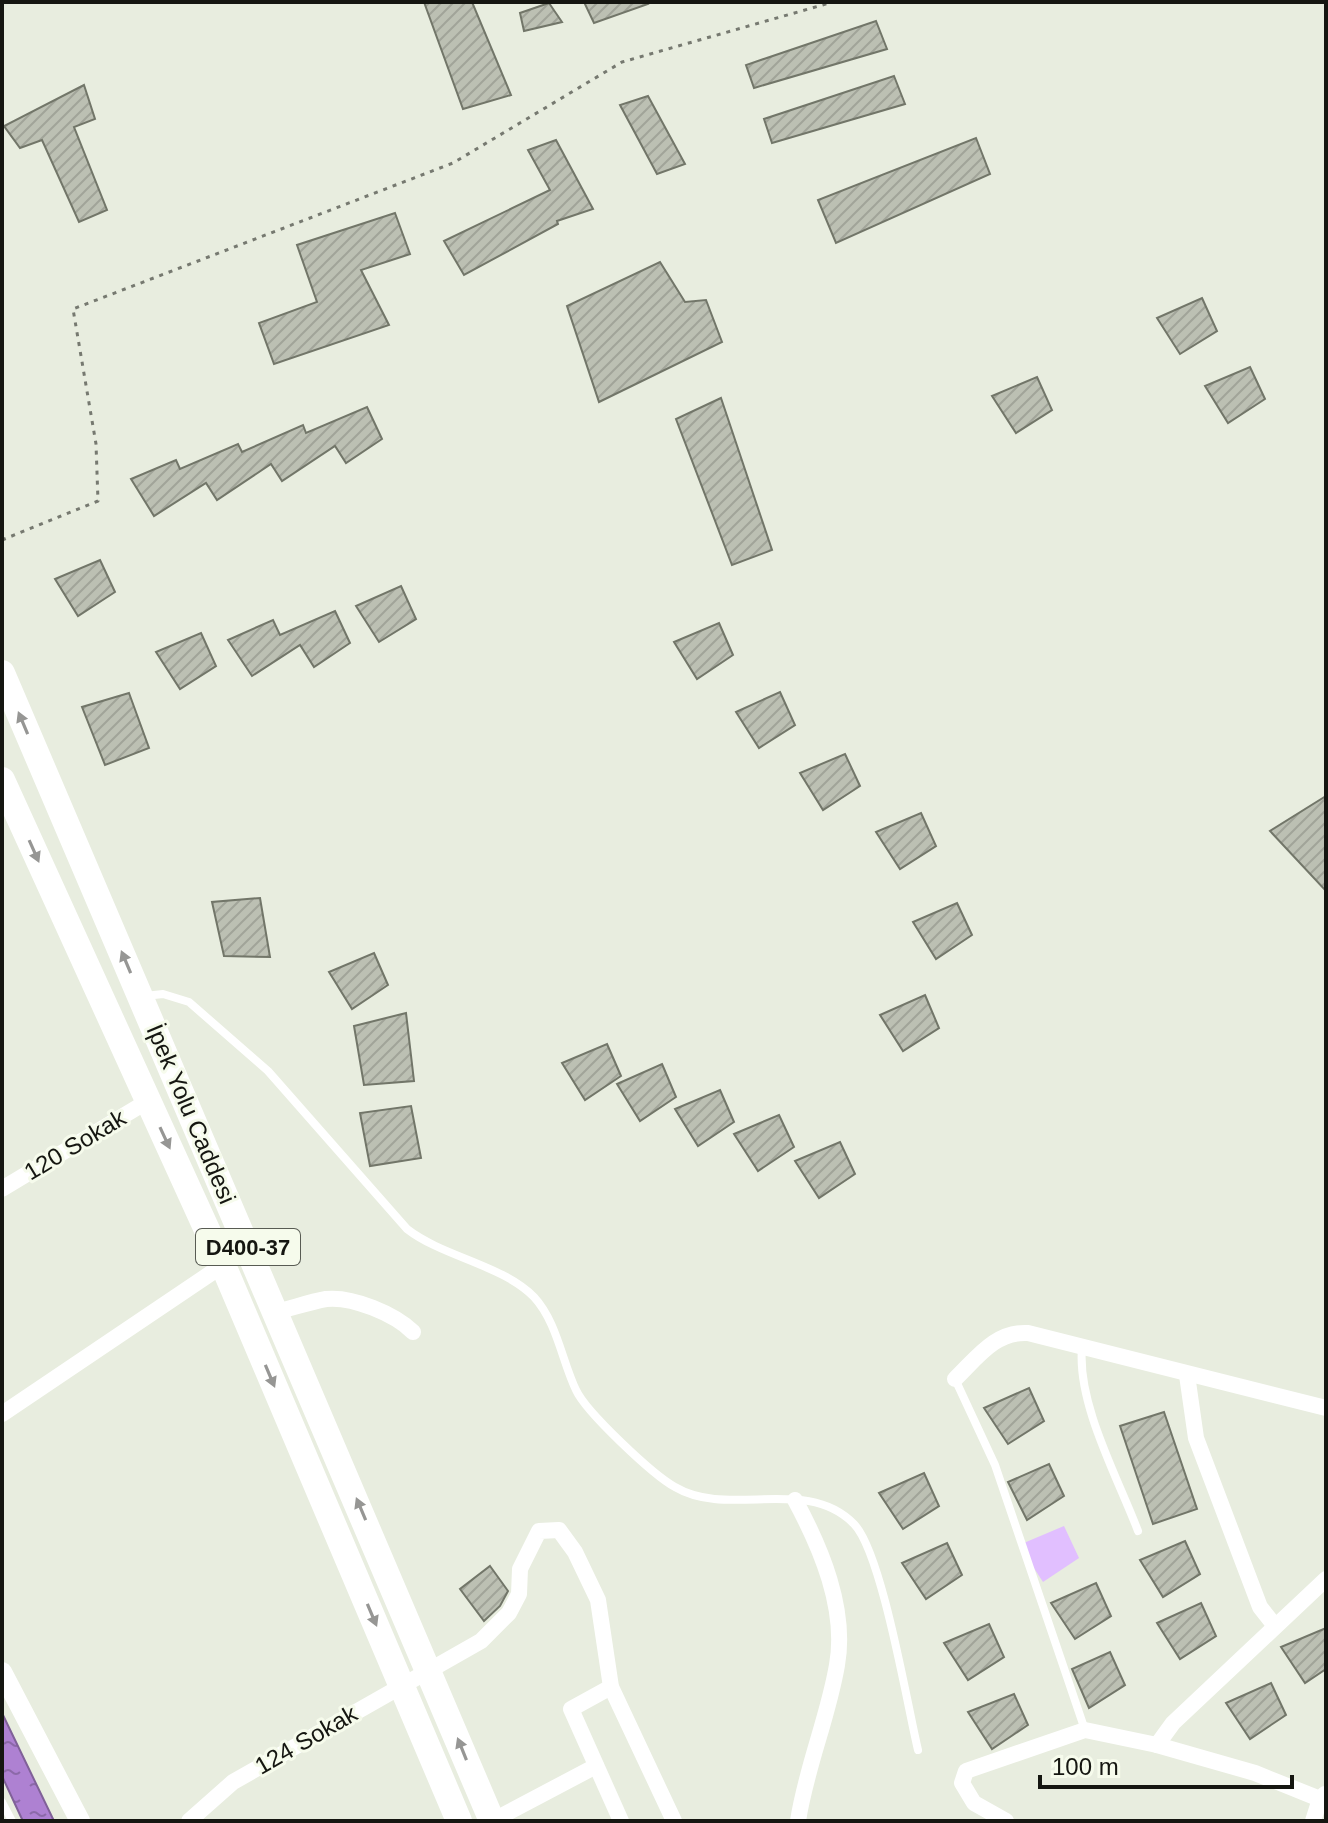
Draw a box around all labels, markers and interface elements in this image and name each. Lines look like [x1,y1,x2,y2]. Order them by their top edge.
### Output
one-way arrow [17,711,30,735]
one-way arrow [27,839,41,862]
one-way arrow [119,950,132,974]
street label: İpek Yolu Caddesi [141,1020,241,1208]
street label: 120 Sokak [19,1103,131,1185]
one-way arrow [158,1127,172,1150]
road number: D400-37 [196,1229,300,1265]
one-way arrow [264,1364,277,1388]
one-way arrow [355,1498,368,1521]
one-way arrow [366,1603,379,1627]
street label: 124 Sokak [250,1699,362,1780]
one-way arrow [456,1737,469,1761]
scale bar [1040,1739,1292,1789]
text: 100 m [1052,1753,1119,1780]

